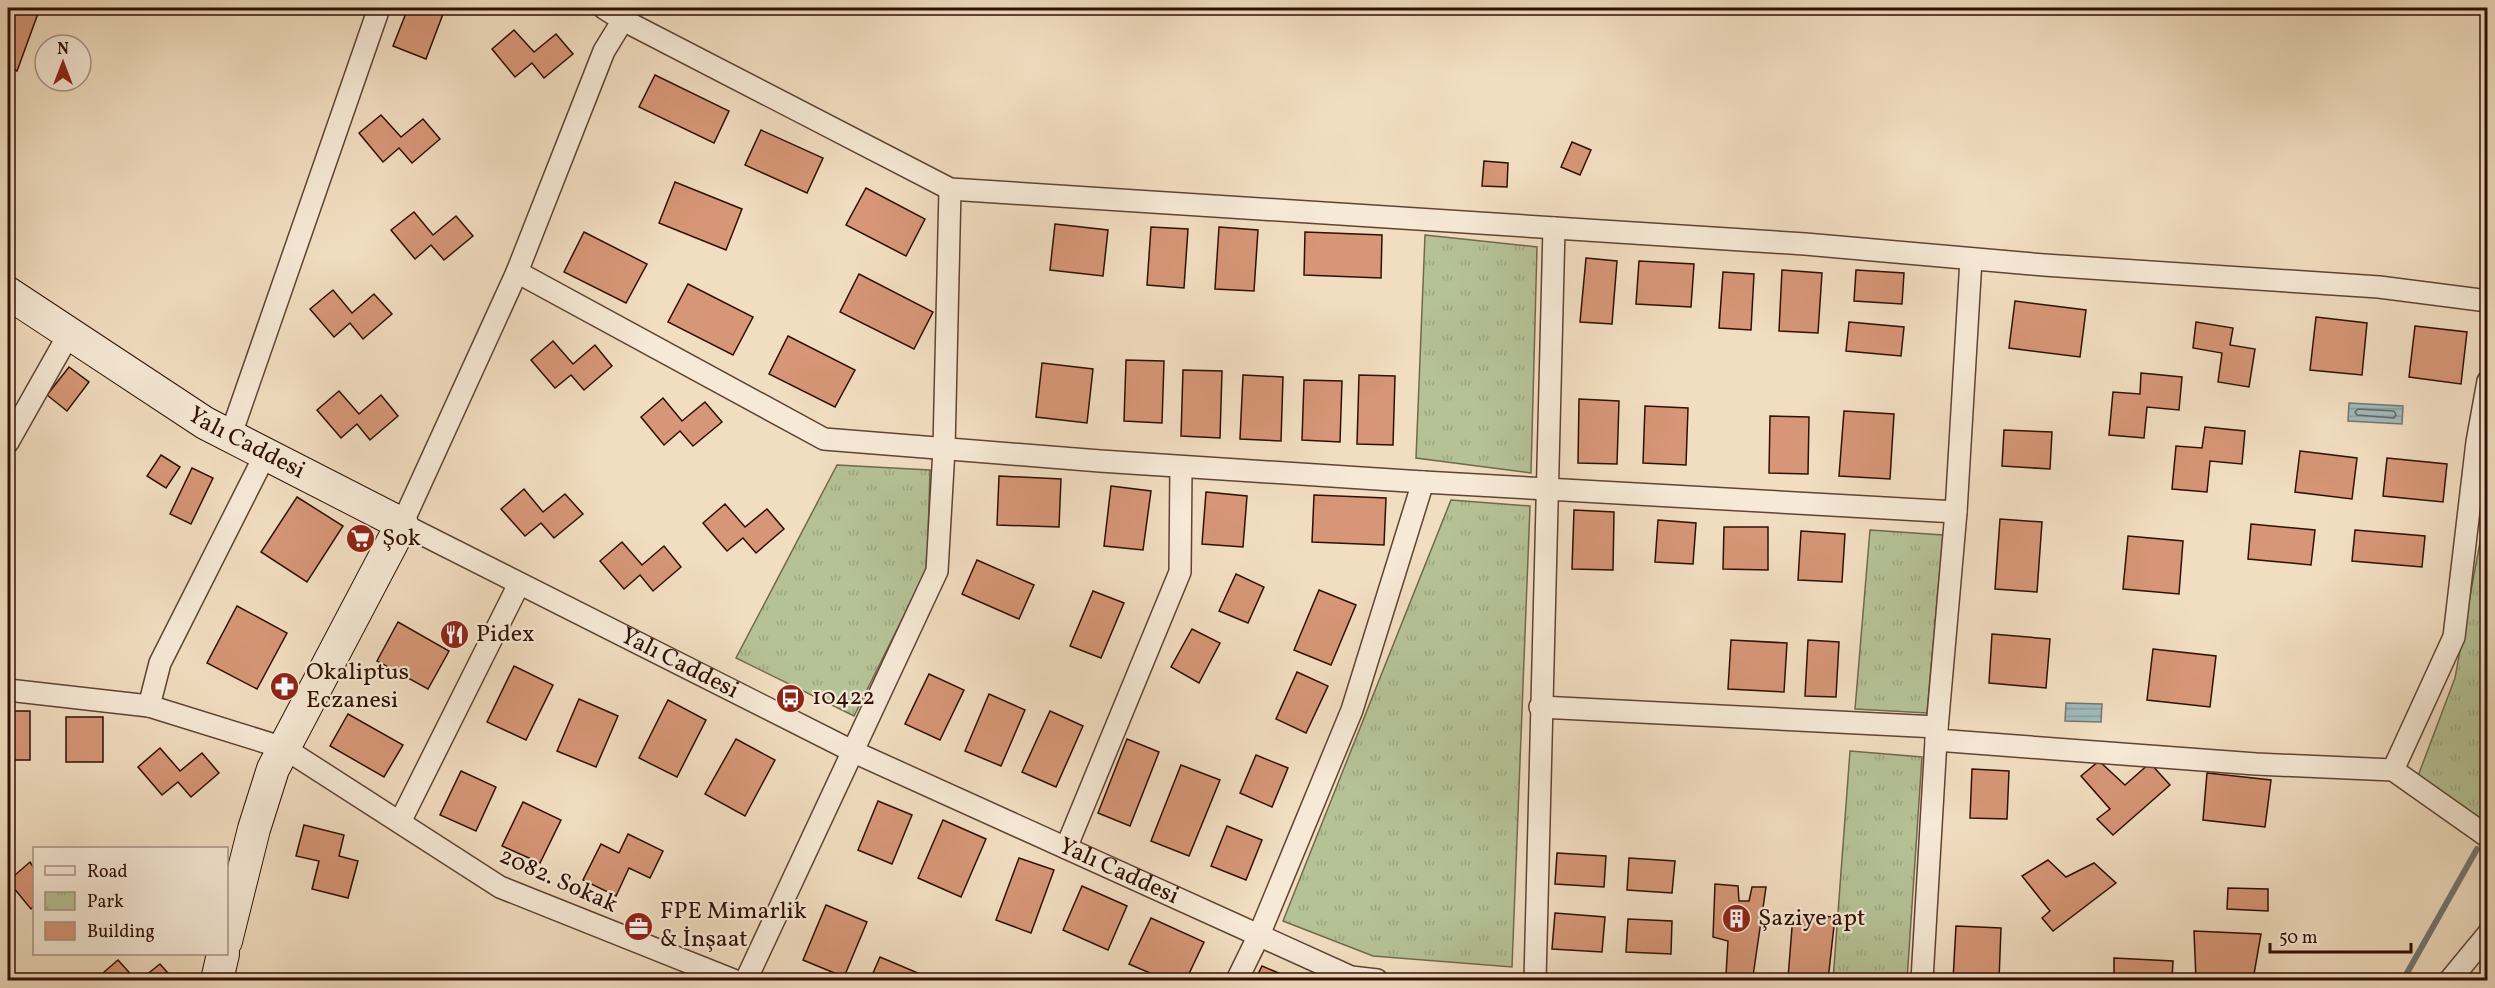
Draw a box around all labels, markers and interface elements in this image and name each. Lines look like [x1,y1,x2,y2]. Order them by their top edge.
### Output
north arrow [33,33,93,93]
text: N [57,39,69,61]
street label: Yalı Caddesi [180,399,311,488]
place label: Şok [382,522,421,556]
supermarket icon: Şok [345,523,377,555]
place label: Pidex [476,618,535,652]
restaurant icon: Pidex [439,619,471,651]
street label: Yalı Caddesi [614,620,744,708]
place label: Okaliptus Eczanesi [306,656,409,718]
pharmacy icon: Okaliptus Eczanesi [269,671,301,703]
place label: 10422 [812,681,875,715]
bus stop icon: 10422 [775,682,807,714]
street label: Yalı Caddesi [1053,830,1184,914]
street label: 2082. Sokak [493,840,623,922]
legend [33,847,228,955]
text: Road [87,860,128,885]
text: Park [87,890,124,915]
place label: FPE Mimarlik & İnşaat [660,895,807,957]
place label: Şaziye apt [1758,902,1866,936]
building icon: Şaziye apt [1721,903,1753,935]
office icon: FPE Mimarlik & İnşaat [623,910,655,942]
scale bar [2270,916,2411,954]
text: Building [87,920,155,945]
text: 50 m [2279,926,2318,951]

